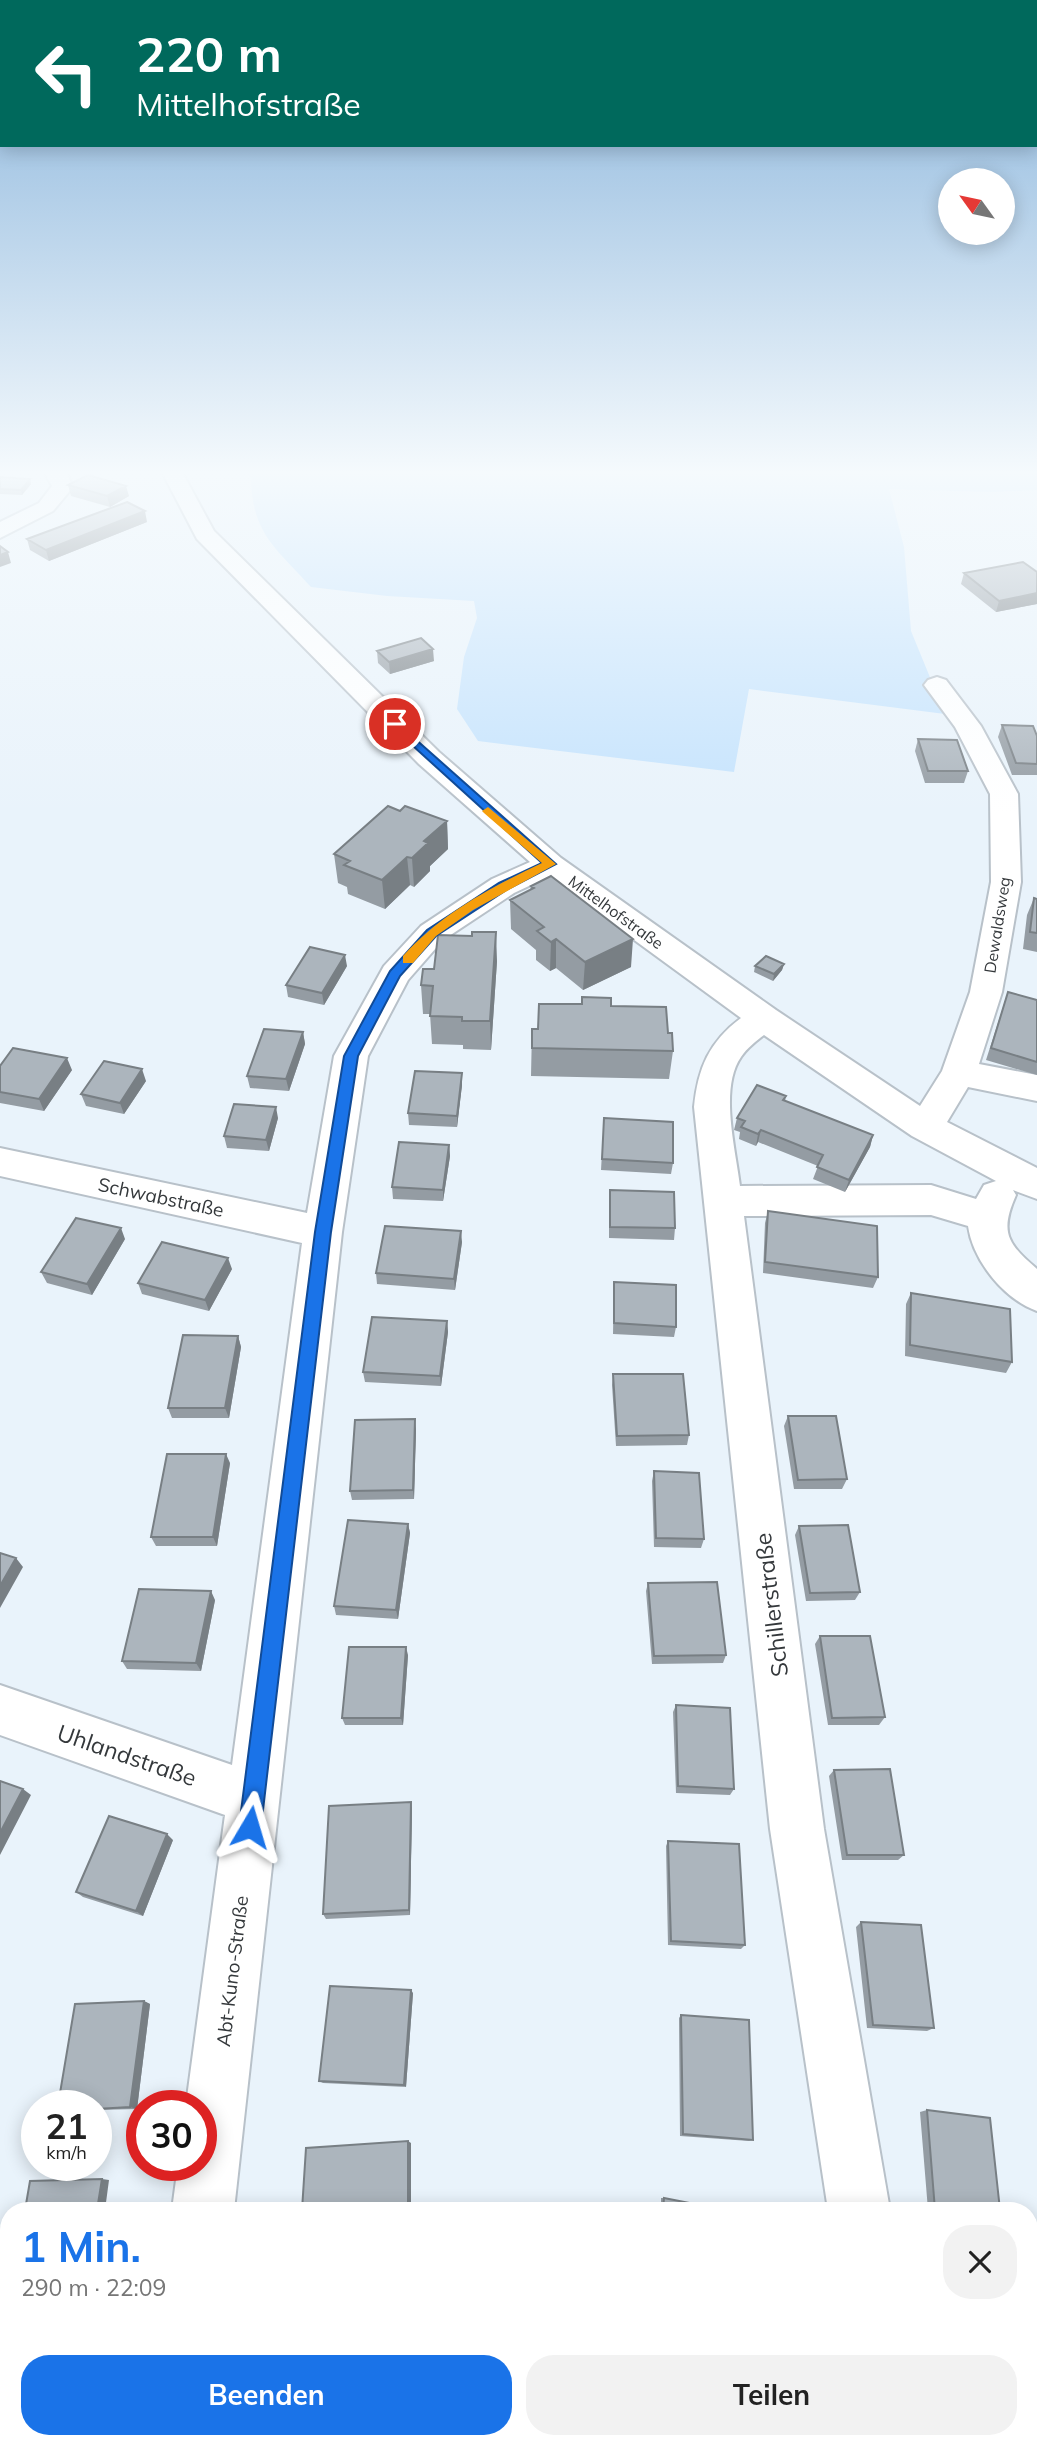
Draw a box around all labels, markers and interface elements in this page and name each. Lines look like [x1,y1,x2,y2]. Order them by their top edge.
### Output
text: 220 m [136,23,282,84]
icon: left [21,28,112,119]
text: Mittelhofstraße [136,84,361,124]
north arrow [938,168,1015,245]
map controls [938,168,1015,245]
pin [365,694,425,754]
icon: arrive [376,705,414,743]
street label: Mittelhofstraße [565,871,667,953]
street label: Dewaldsweg [980,875,1014,975]
street label: Schwabstraße [96,1172,226,1222]
street label: Schillerstraße [748,1531,794,1679]
street label: Uhlandstraße [54,1718,200,1792]
position arrow [213,1790,287,1864]
street label: Abt-Kuno-Straße [211,1894,253,2048]
speed limit sign: 30 [126,2090,217,2181]
text: 21 [45,2104,88,2148]
text: km/h [46,2141,87,2164]
text: 1 Min. [21,2220,141,2273]
button: close [943,2225,1017,2299]
text: 290 m · 22:09 [21,2273,166,2302]
button: Beenden [21,2355,512,2435]
button: Teilen [526,2355,1017,2435]

